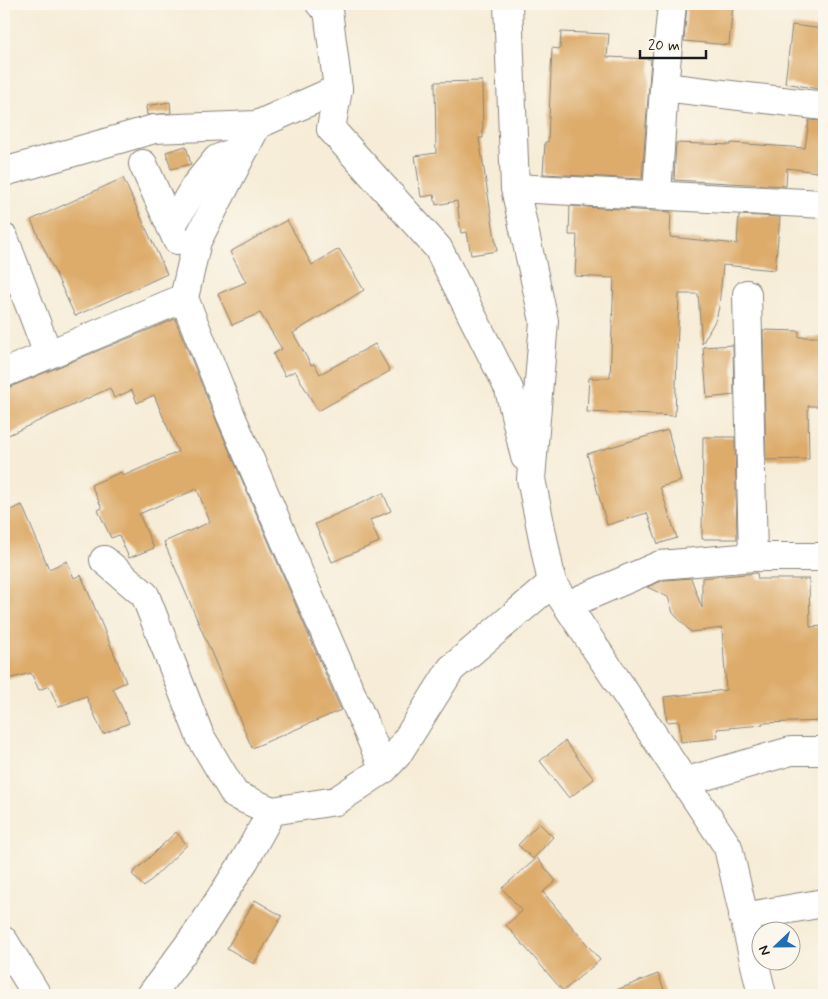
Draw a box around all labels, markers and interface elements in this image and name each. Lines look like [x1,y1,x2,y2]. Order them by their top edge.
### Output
scale bar [640,28,707,60]
text: 20 m [648,36,680,56]
north arrow [750,922,800,972]
text: N [755,943,775,958]

